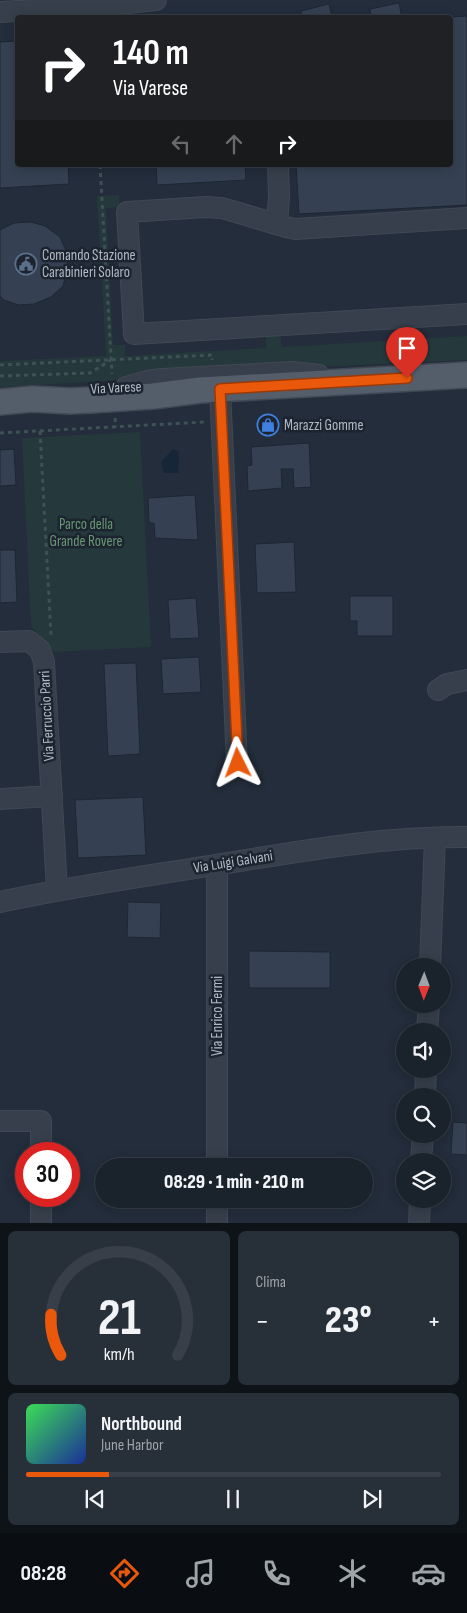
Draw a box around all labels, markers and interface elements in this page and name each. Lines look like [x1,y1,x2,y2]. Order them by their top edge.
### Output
text: 140 m [113,32,189,75]
icon: right [30,35,95,100]
text: Via Varese [113,75,188,102]
icon: left [167,130,195,158]
icon: ahead [220,130,248,158]
icon: right [273,130,301,158]
place label: Comando Stazione Carabinieri Solaro [42,246,136,282]
public building icon: Comando Stazione Carabinieri Solaro [14,252,38,276]
pin [386,327,428,378]
icon: arrive [393,334,421,362]
street label: Via Varese [90,377,142,399]
shop icon: Marazzi Gomme [256,413,280,437]
place label: Marazzi Gomme [284,416,364,435]
park label: Parco della Grande Rovere [49,515,123,551]
street label: Via Ferruccio Parri [35,670,59,762]
position arrow [211,736,263,788]
street label: Via Luigi Galvani [192,846,274,878]
north arrow [396,958,451,1012]
map controls [396,958,451,1208]
street label: Via Enrico Fermi [208,976,227,1056]
button: sound [396,1023,451,1078]
button: search [396,1088,451,1143]
speed limit sign: 30 [15,1142,80,1207]
button: layers [396,1153,451,1208]
text: 08:29 · 1 min · 210 m [164,1171,304,1194]
text: Clima [256,1273,286,1292]
text: 21 [97,1287,140,1350]
text: 23° [325,1298,372,1343]
text: − [256,1305,269,1338]
text: + [427,1305,441,1338]
text: km/h [103,1344,134,1365]
text: Northbound [101,1413,182,1436]
text: June Harbor [101,1436,164,1455]
icon: previous [81,1485,109,1513]
icon: pause [219,1485,247,1513]
icon: next [358,1485,386,1513]
icon: directions [107,1556,142,1591]
icon: music [183,1556,218,1591]
icon: phone [259,1556,294,1591]
icon: climate [335,1556,370,1591]
icon: car [411,1556,446,1591]
text: 08:28 [21,1560,66,1587]

